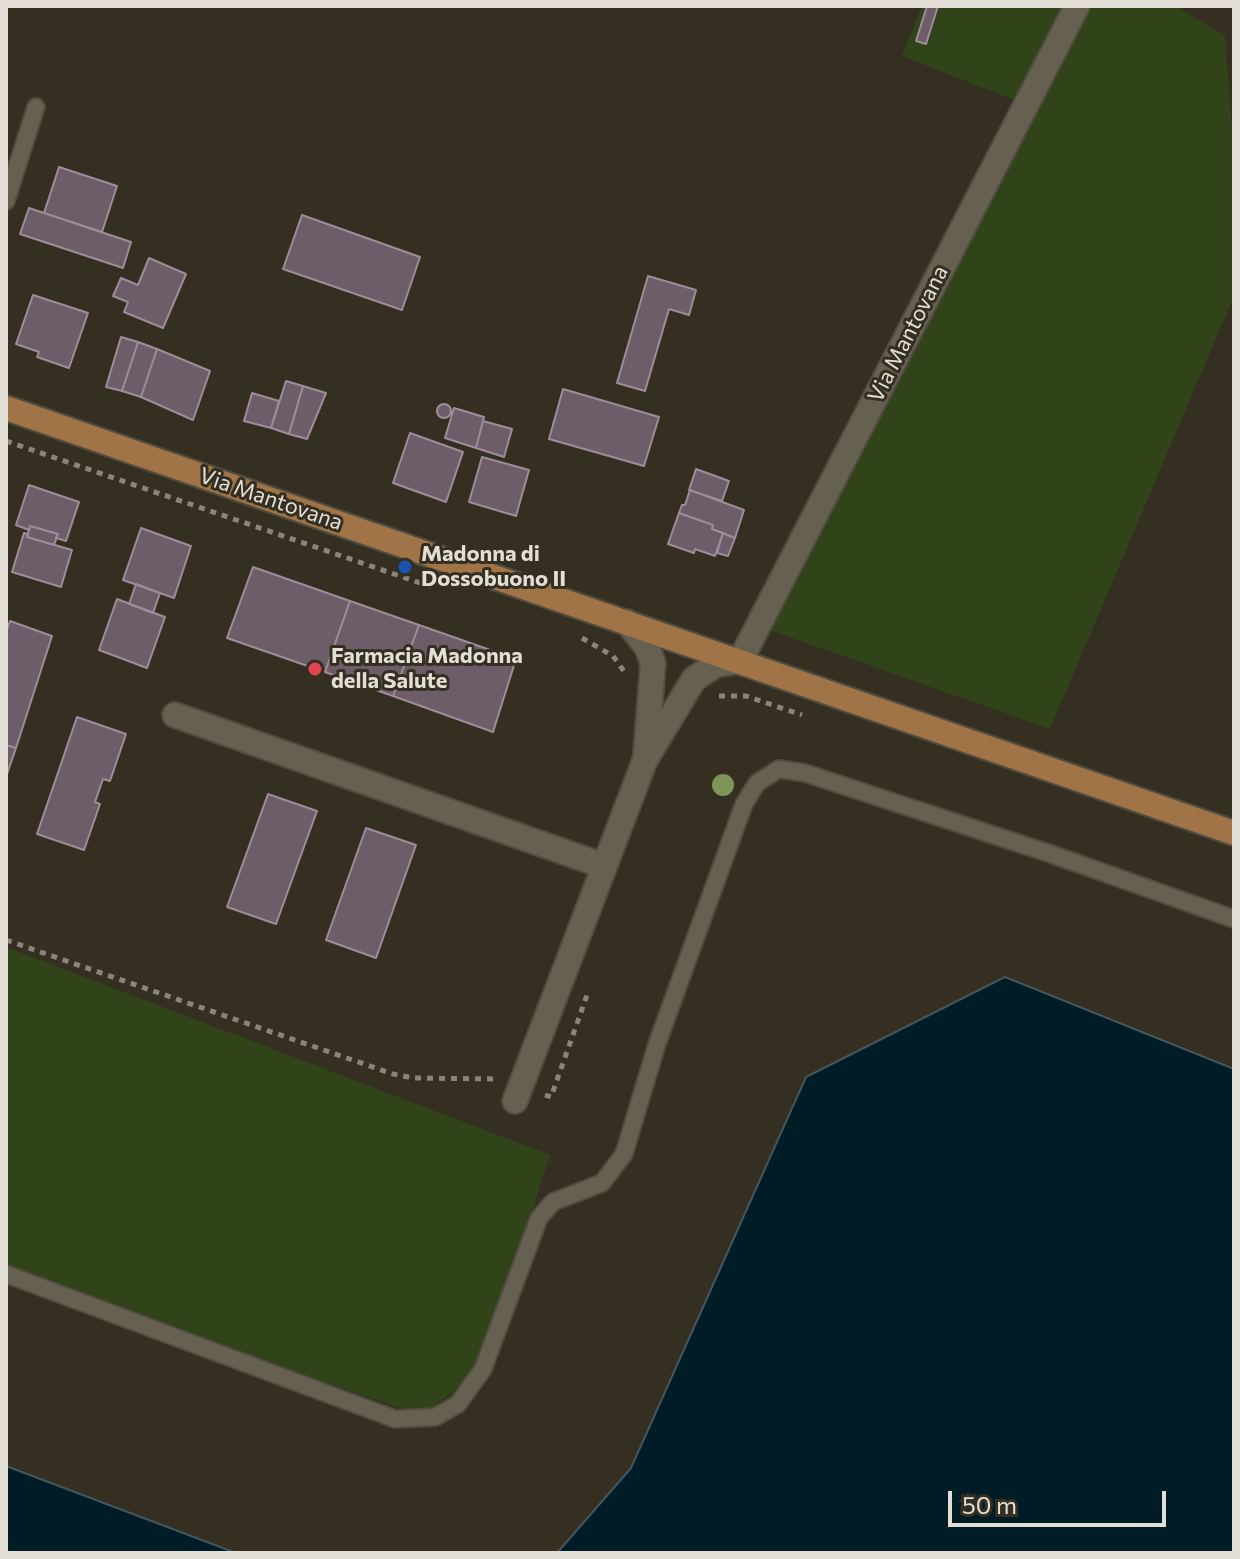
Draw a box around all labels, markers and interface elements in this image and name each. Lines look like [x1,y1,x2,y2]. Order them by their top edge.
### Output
street label: Via Mantovana [862,261,954,407]
street label: Via Mantovana [196,462,346,536]
place label: Madonna di Dossobuono II [421,541,566,592]
marker: Madonna di Dossobuono II [396,558,414,576]
place label: Farmacia Madonna della Salute [331,643,523,694]
marker: Farmacia Madonna della Salute [306,660,324,678]
scale bar [952,1475,1170,1525]
text: 50 m [962,1490,1017,1519]

